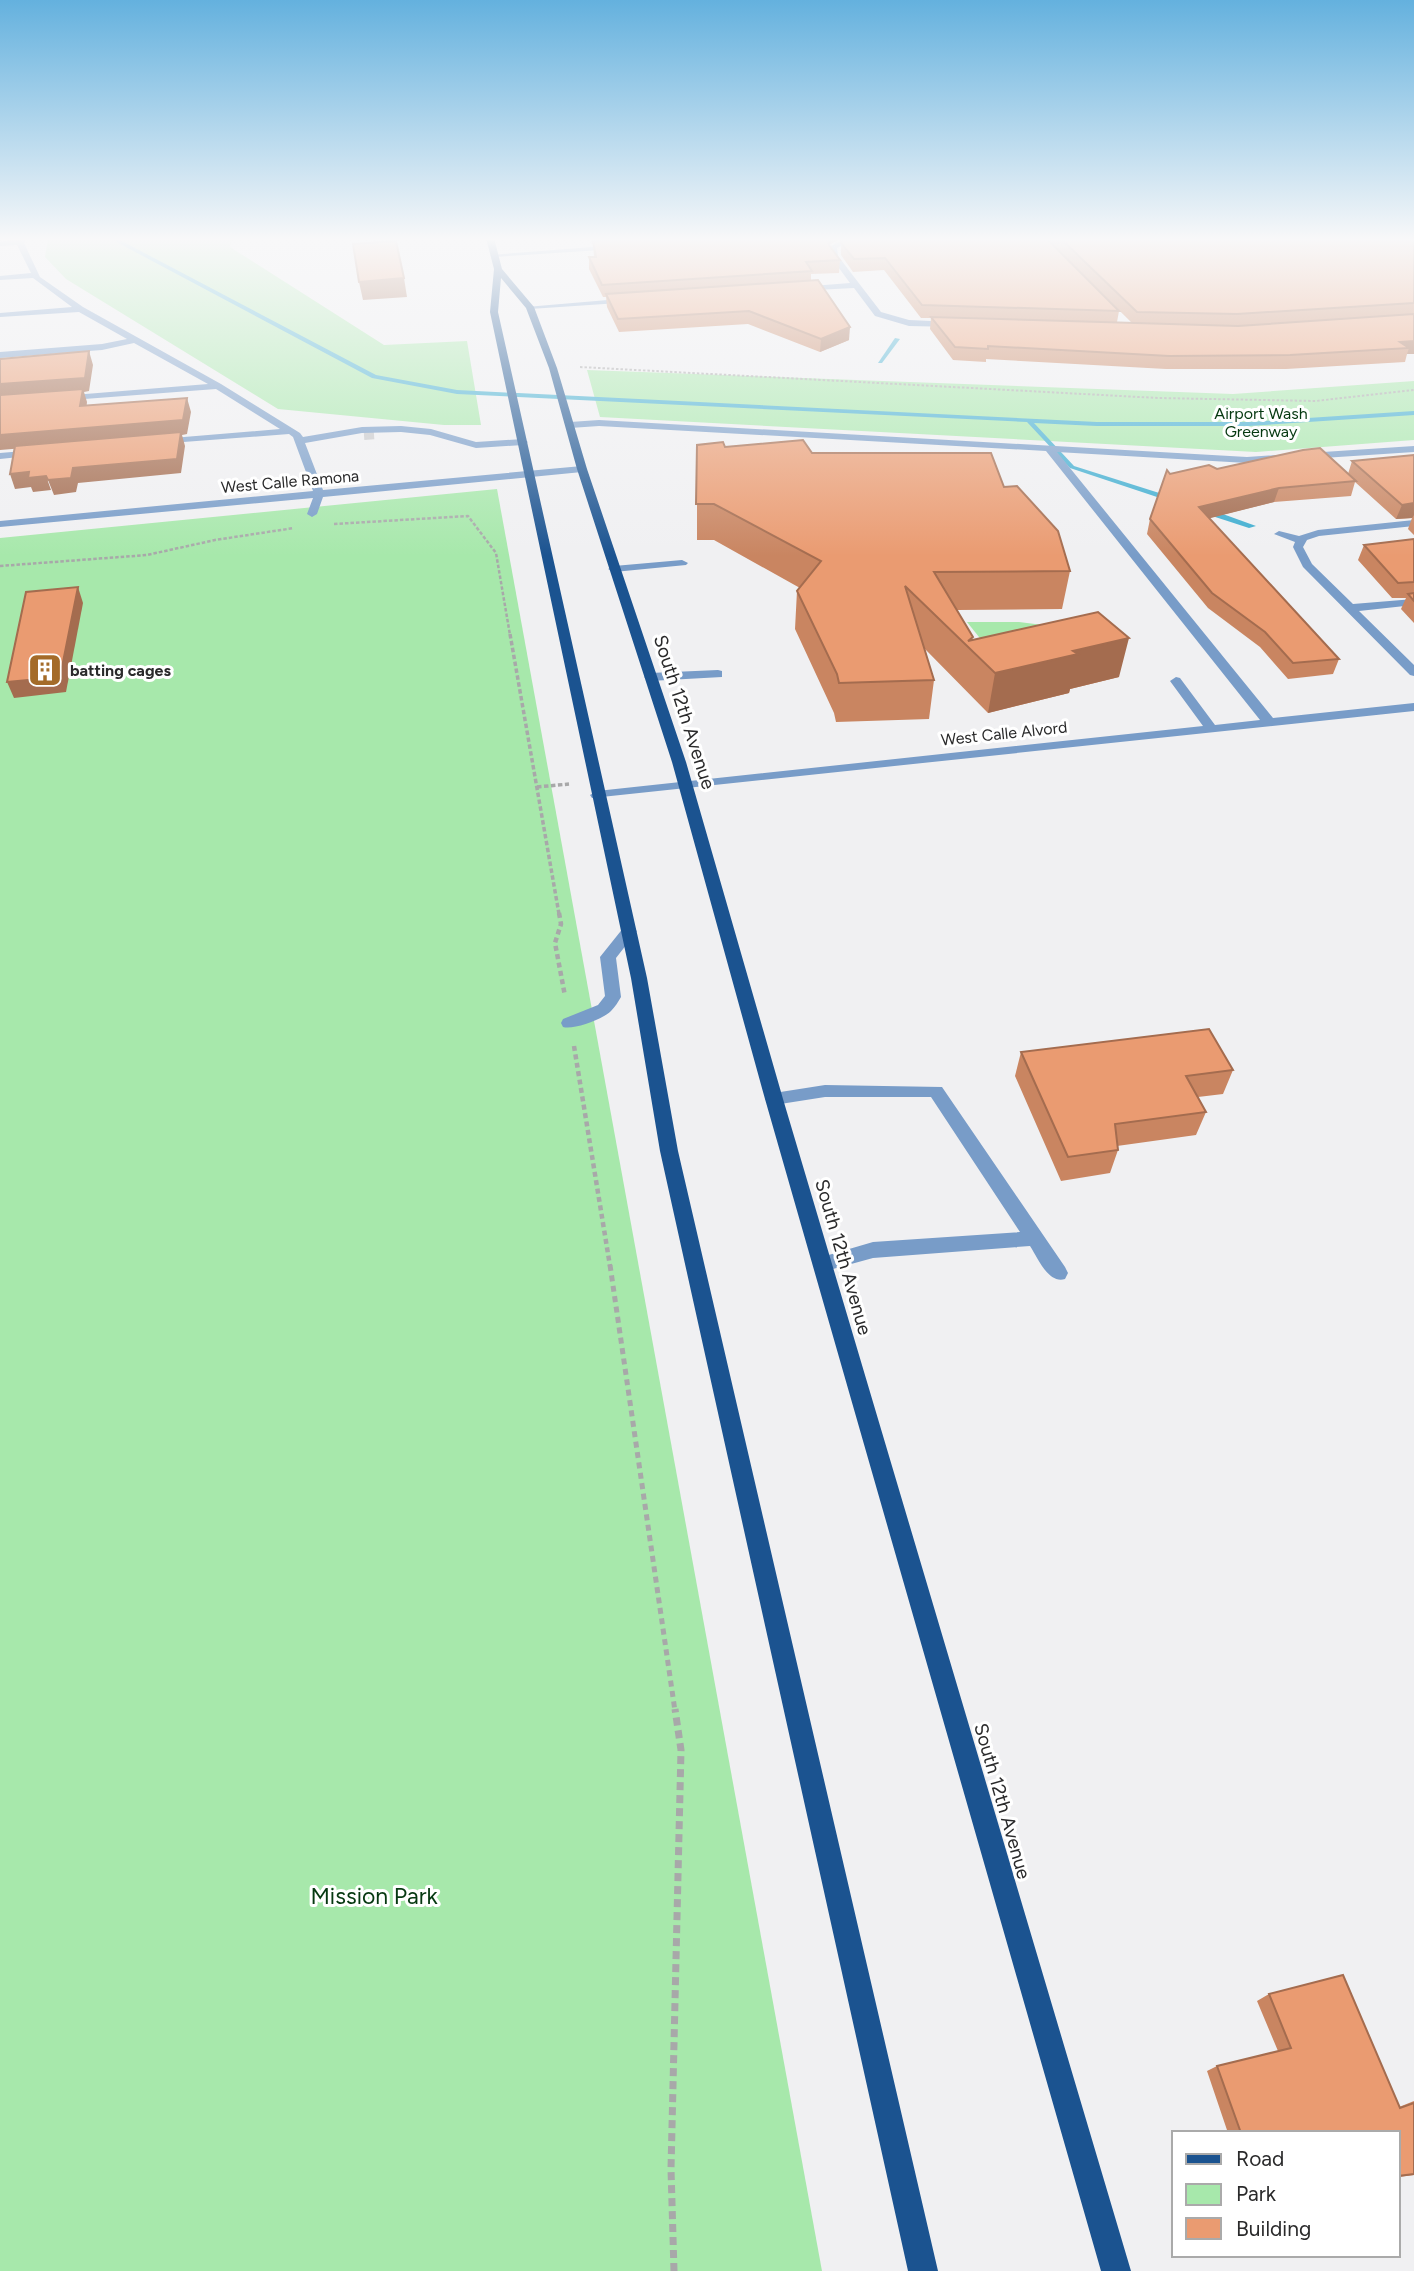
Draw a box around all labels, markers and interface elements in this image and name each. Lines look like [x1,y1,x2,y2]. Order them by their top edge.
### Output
park label: Airport Wash Greenway [1214,404,1308,441]
street label: West Calle Ramona [220,466,360,497]
street label: South 12th Avenue [649,632,720,792]
building icon: batting cages [26,651,64,689]
place label: batting cages [70,661,171,680]
street label: West Calle Alvord [940,717,1068,750]
street label: South 12th Avenue [810,1177,877,1338]
street label: South 12th Avenue [969,1721,1036,1882]
park label: Mission Park [310,1882,438,1910]
legend [1172,2131,1400,2257]
text: Road [1236,2146,1284,2171]
text: Park [1236,2181,1277,2206]
text: Building [1236,2216,1311,2241]

